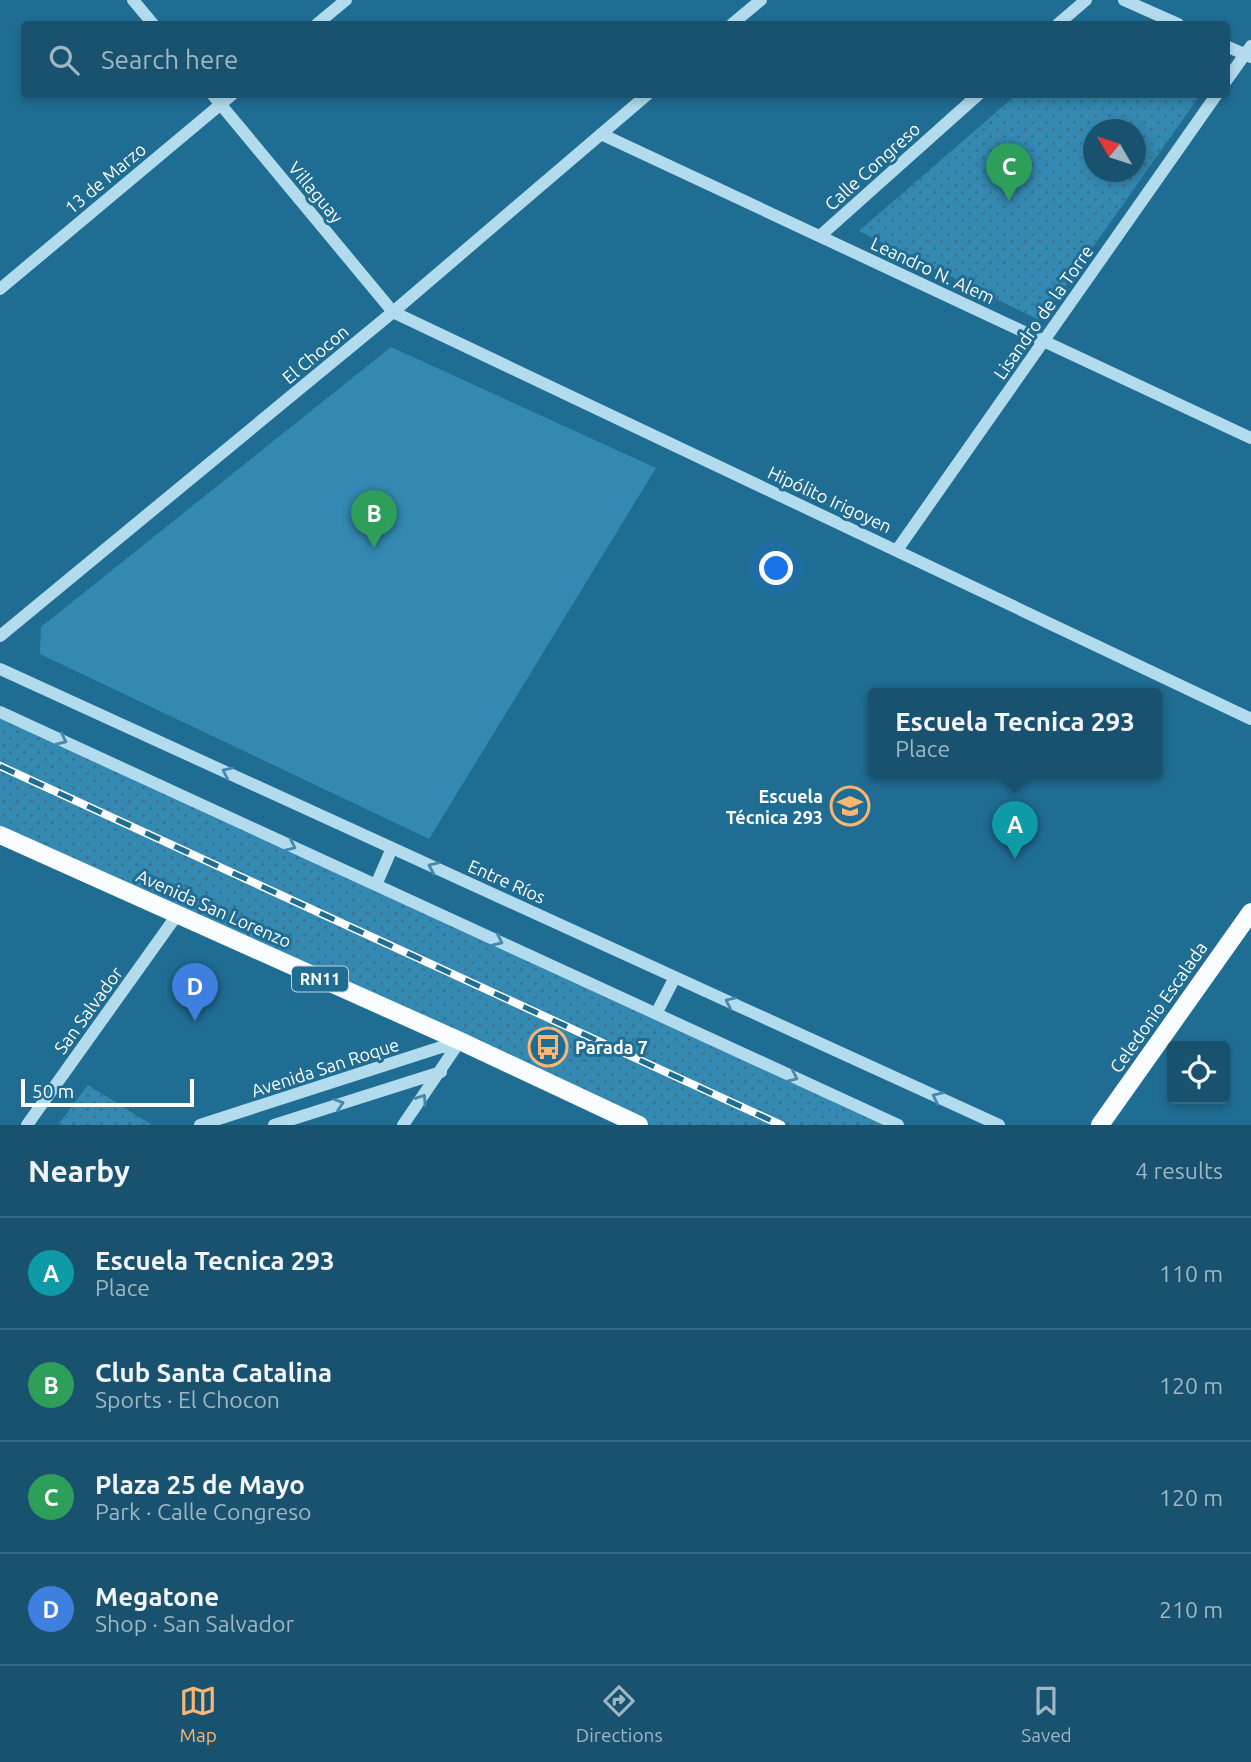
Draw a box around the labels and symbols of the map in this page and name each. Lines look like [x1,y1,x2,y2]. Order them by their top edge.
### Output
street label: Calle Congreso [820,118,924,214]
north arrow [1083,119,1146,182]
street label: 13 de Marzo [61,138,149,218]
pin: C [986,143,1032,201]
street label: Villaguay [285,157,348,227]
street label: Leandro N. Alem [868,233,998,307]
street label: Lisandro de la Torre [989,241,1097,383]
street label: El Chocon [278,321,352,387]
street label: Hipólito Irigoyen [765,462,895,536]
pin: B [351,490,397,548]
your location [759,551,793,585]
one-way arrow [55,732,67,746]
one-way arrow [221,766,234,780]
school or university icon: Escuela Técnica 293 [829,785,871,827]
place label: Escuela Técnica 293 [726,786,823,827]
pin: A [992,801,1038,859]
one-way arrow [284,838,296,852]
street label: Entre Ríos [465,855,549,907]
one-way arrow [428,861,441,875]
street label: Avenida San Lorenzo [134,865,294,951]
one-way arrow [490,933,503,947]
street label: Celedonio Escalada [1105,938,1211,1076]
street label: San Salvador [50,963,126,1057]
pin: D [172,963,218,1021]
road number: RN11 [292,967,348,992]
one-way arrow [724,996,737,1010]
bus stop icon: Parada 7 [527,1026,569,1068]
street label: Avenida San Roque [249,1034,401,1100]
place label: Parada 7 [575,1037,648,1057]
one-way arrow [786,1069,798,1083]
scale bar [21,1076,194,1108]
one-way arrow [931,1091,944,1105]
one-way arrow [414,1094,426,1107]
one-way arrow [333,1098,345,1113]

